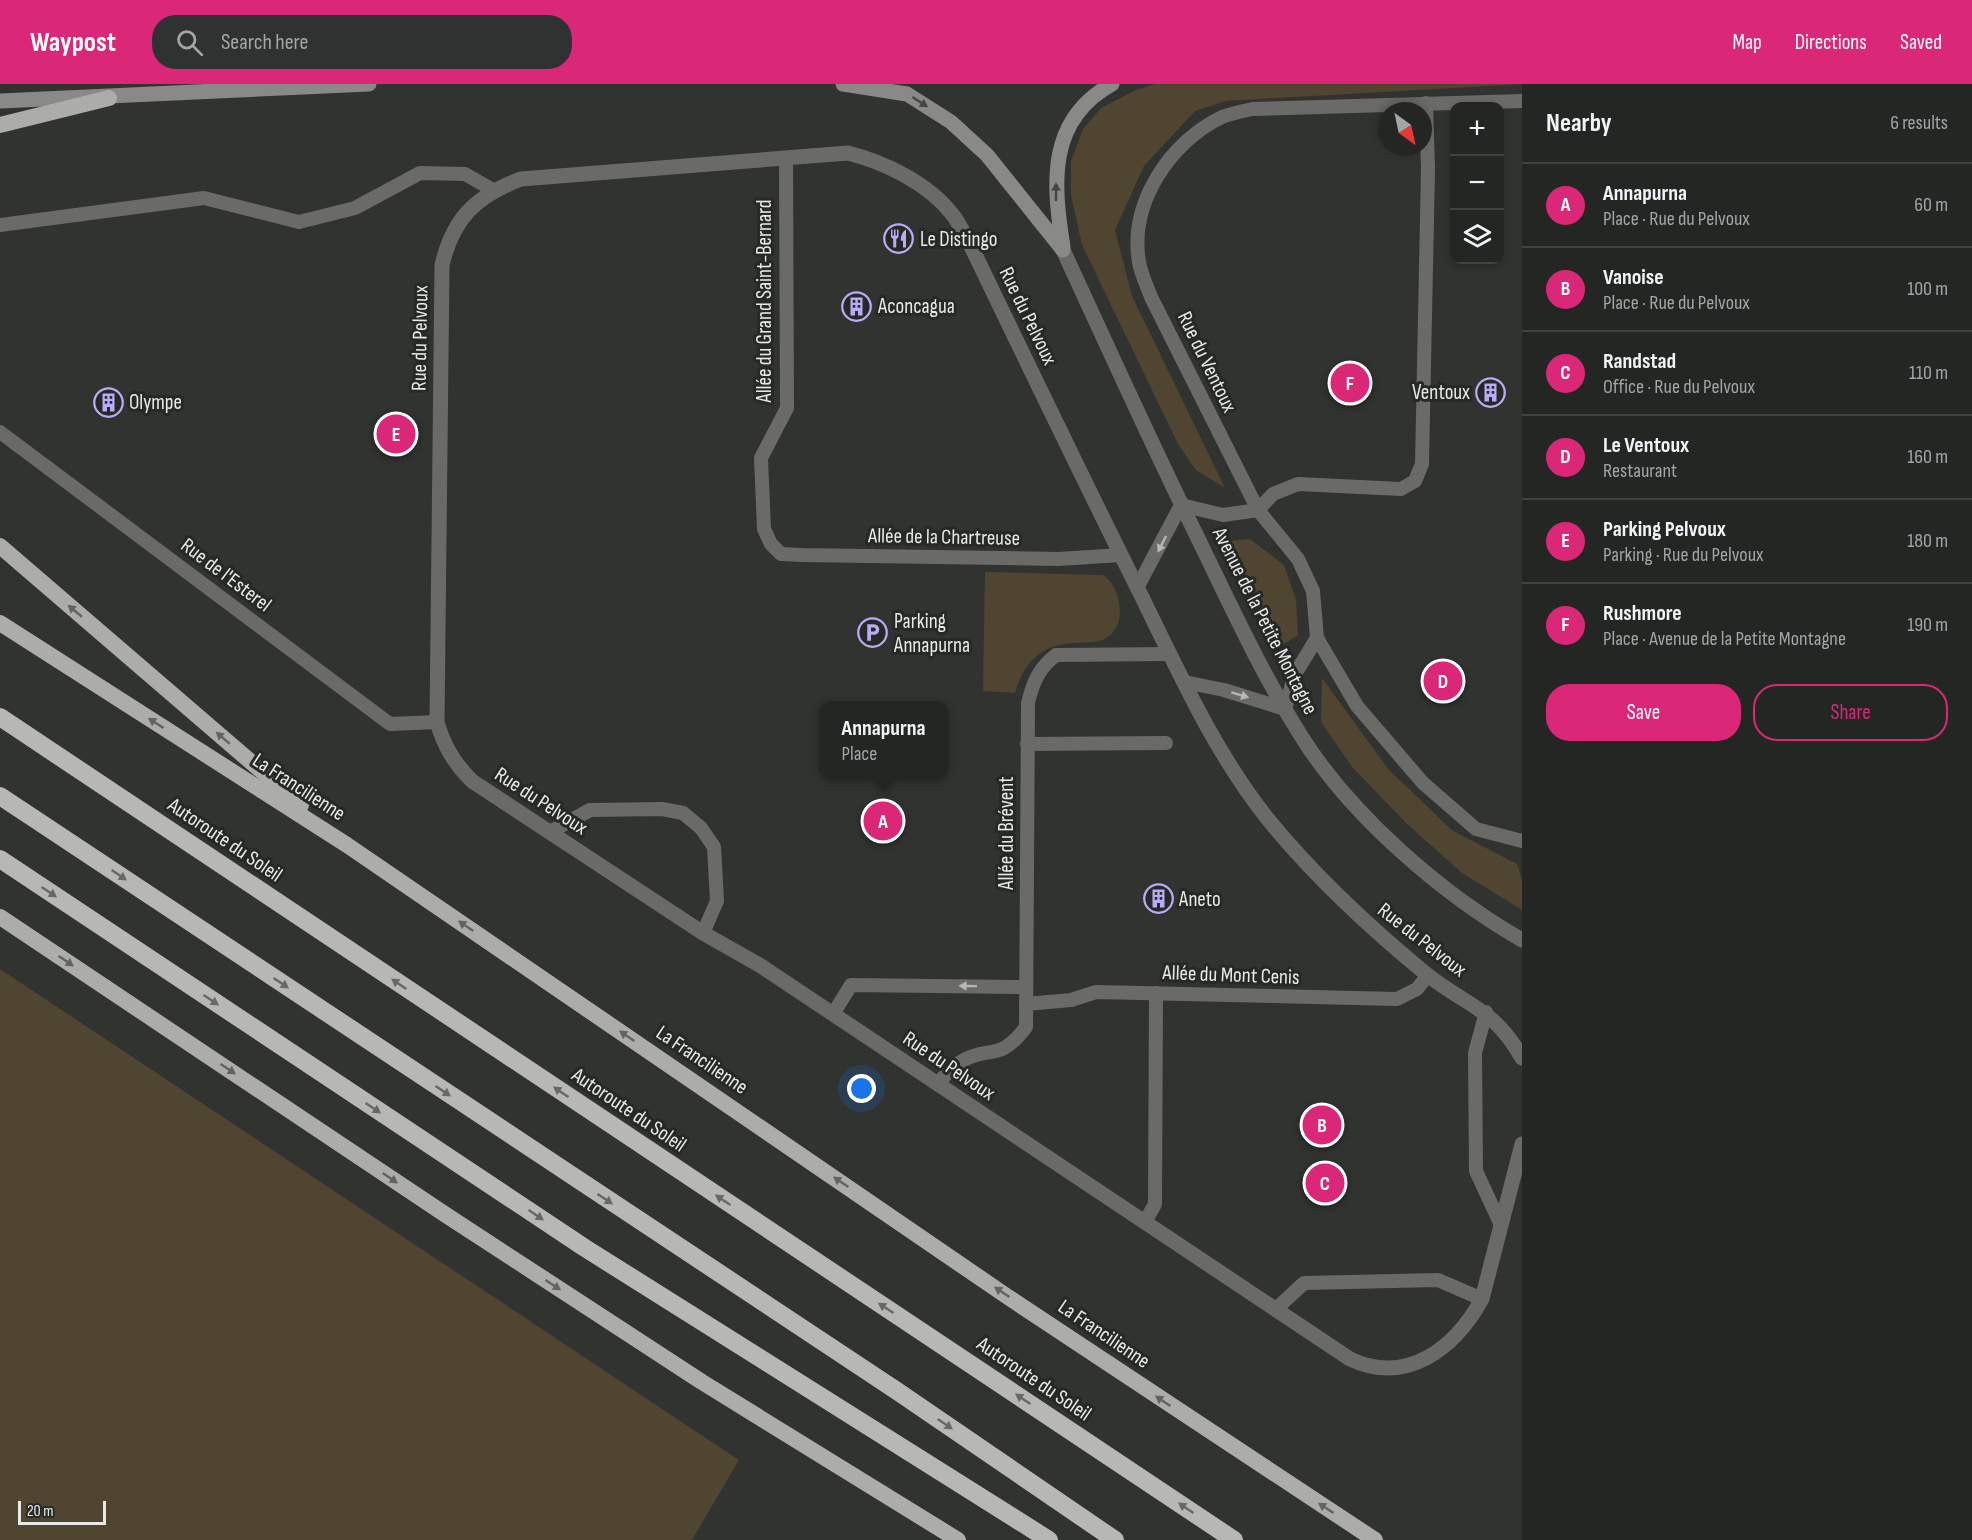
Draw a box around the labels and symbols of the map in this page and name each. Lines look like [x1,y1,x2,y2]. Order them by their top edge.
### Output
one-way arrow [912,96,928,107]
north arrow [1378,102,1432,156]
one-way arrow [1051,183,1061,202]
street label: Allée du Grand Saint-Bernard [752,199,777,404]
restaurant icon: Le Distingo [883,223,915,255]
place label: Le Distingo [920,227,997,252]
street label: Rue du Pelvoux [994,263,1062,369]
street label: Rue du Pelvoux [407,285,433,391]
building icon: Aconcagua [841,290,873,322]
place label: Aconcagua [877,294,955,319]
street label: Rue du Ventoux [1172,307,1242,417]
pin: F [1330,360,1370,406]
building icon: Ventoux [1475,376,1507,408]
place label: Ventoux [1412,380,1470,405]
building icon: Olympe [92,386,124,418]
place label: Olympe [129,390,182,415]
pin: E [376,412,416,456]
street label: Avenue de la Petite Montagne [1207,522,1323,719]
street label: Allée de la Chartreuse [867,523,1020,551]
street label: Rue de l'Esterel [176,533,276,617]
one-way arrow [1158,536,1167,553]
one-way arrow [68,605,83,618]
place label: Parking Annapurna [893,609,970,658]
parking icon: Parking Annapurna [857,617,889,649]
pin: D [1424,658,1462,704]
one-way arrow [1231,691,1249,701]
one-way arrow [148,717,164,728]
one-way arrow [216,732,231,745]
street label: La Francilienne [248,748,350,826]
street label: Rue du Pelvoux [490,762,592,840]
street label: Allée du Brévent [994,776,1019,891]
street label: Autoroute du Soleil [162,792,287,887]
pin: A [864,798,902,844]
one-way arrow [110,869,126,881]
building icon: Aneto [1142,883,1174,915]
one-way arrow [40,886,56,898]
place label: Aneto [1178,887,1221,912]
street label: Rue du Pelvoux [1373,898,1471,982]
one-way arrow [458,920,474,932]
one-way arrow [58,955,74,966]
street label: Allée du Mont Cenis [1161,960,1300,990]
one-way arrow [273,977,289,988]
one-way arrow [392,978,408,990]
one-way arrow [958,982,977,991]
one-way arrow [203,994,219,1005]
street label: La Francilienne [651,1020,753,1100]
street label: Rue du Pelvoux [898,1026,1000,1106]
one-way arrow [619,1030,635,1042]
street label: Autoroute du Soleil [566,1062,691,1157]
one-way arrow [220,1063,236,1074]
your location [847,1074,876,1103]
one-way arrow [435,1085,451,1096]
one-way arrow [554,1086,570,1098]
one-way arrow [365,1102,381,1114]
pin: B [1302,1102,1342,1148]
pin: C [1306,1160,1344,1206]
one-way arrow [382,1172,399,1183]
one-way arrow [833,1176,849,1188]
one-way arrow [597,1193,613,1205]
one-way arrow [715,1195,732,1206]
one-way arrow [528,1210,544,1221]
one-way arrow [545,1279,561,1290]
one-way arrow [994,1286,1010,1298]
street label: La Francilienne [1053,1294,1155,1374]
one-way arrow [878,1303,894,1314]
street label: Autoroute du Soleil [971,1331,1096,1426]
one-way arrow [1015,1394,1032,1405]
one-way arrow [1156,1395,1172,1407]
one-way arrow [937,1418,953,1430]
scale bar [18,1498,106,1526]
one-way arrow [1177,1502,1194,1513]
one-way arrow [1319,1502,1335,1514]

